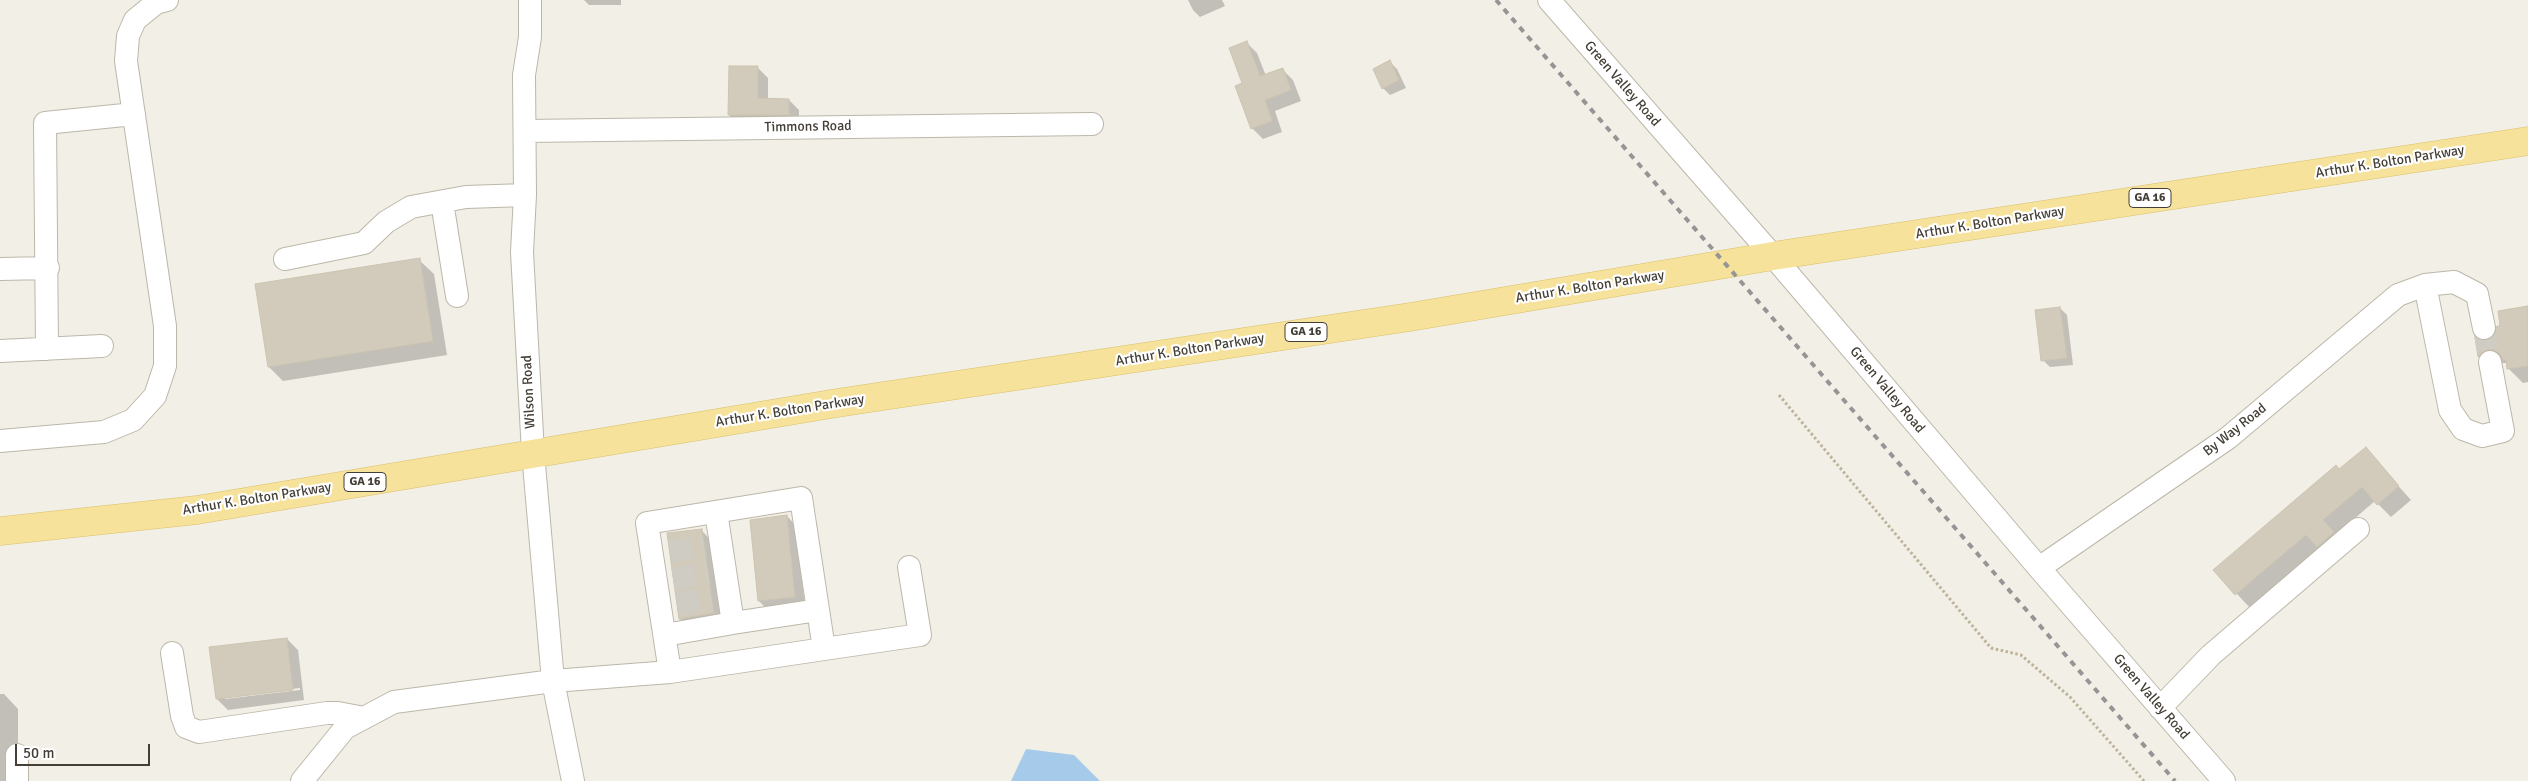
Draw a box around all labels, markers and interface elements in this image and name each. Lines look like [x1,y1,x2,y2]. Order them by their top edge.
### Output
street label: Green Valley Road [1580,38,1664,130]
street label: Timmons Road [764,118,852,136]
street label: Arthur K. Bolton Parkway [2314,142,2466,182]
road number: GA 16 [2129,188,2171,208]
street label: Arthur K. Bolton Parkway [1914,203,2066,243]
street label: Arthur K. Bolton Parkway [1514,267,1666,307]
road number: GA 16 [1285,322,1327,342]
street label: Arthur K. Bolton Parkway [1114,330,1266,370]
street label: Green Valley Road [1846,343,1928,437]
street label: Wilson Road [519,355,539,429]
street label: Arthur K. Bolton Parkway [714,391,866,431]
street label: By Way Road [2200,400,2270,460]
road number: GA 16 [344,472,386,492]
street label: Arthur K. Bolton Parkway [181,479,333,519]
street label: Green Valley Road [2109,651,2193,743]
scale bar [18,734,152,766]
text: 50 m [23,744,54,762]

